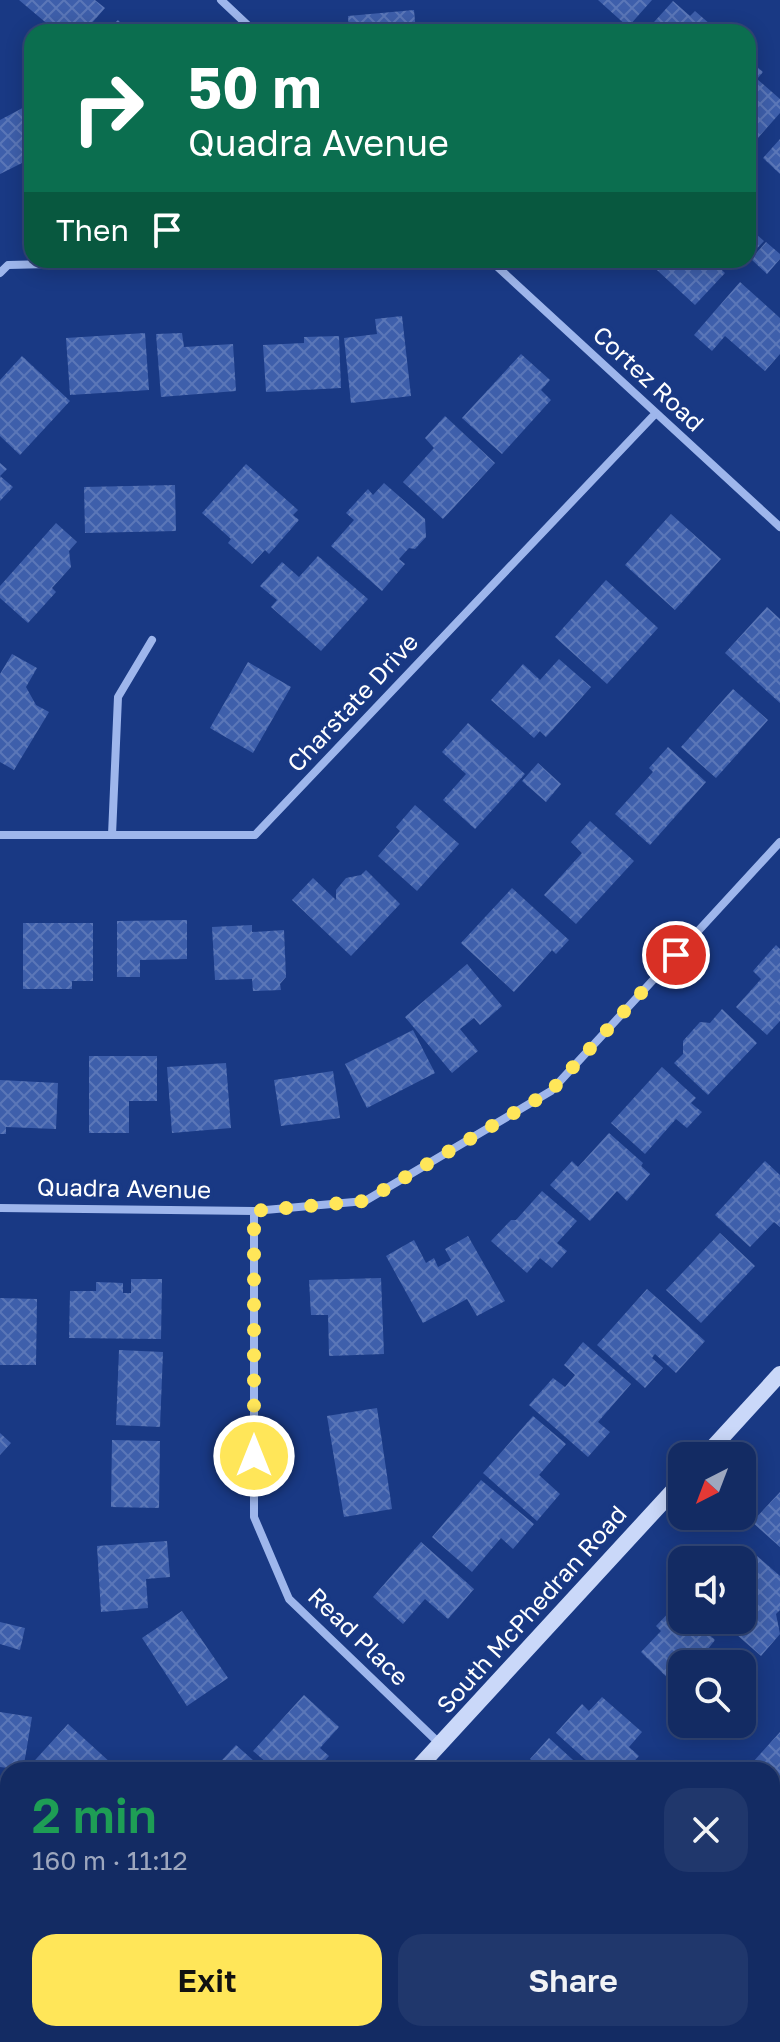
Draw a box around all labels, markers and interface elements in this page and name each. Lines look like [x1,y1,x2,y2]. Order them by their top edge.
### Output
text: 50 m [188,53,322,120]
icon: right [56,56,160,160]
text: Quadra Avenue [188,121,449,164]
icon: arrive [145,208,189,252]
text: Then [56,212,129,248]
street label: Cortez Road [588,319,711,437]
street label: Charstate Drive [280,627,423,777]
pin [642,921,710,989]
icon: arrive [654,933,698,977]
street label: Quadra Avenue [37,1171,211,1204]
position arrow [212,1414,296,1498]
north arrow [668,1442,756,1530]
map controls [668,1442,756,1738]
street label: South McPhedran Road [430,1499,632,1719]
button: sound [668,1546,756,1634]
street label: Read Place [303,1581,415,1691]
button: search [668,1650,756,1738]
text: 2 min [32,1786,157,1844]
button: close [664,1788,748,1872]
text: 160 m · 11:12 [32,1845,187,1876]
button: Exit [32,1934,382,2026]
button: Share [398,1934,748,2026]

